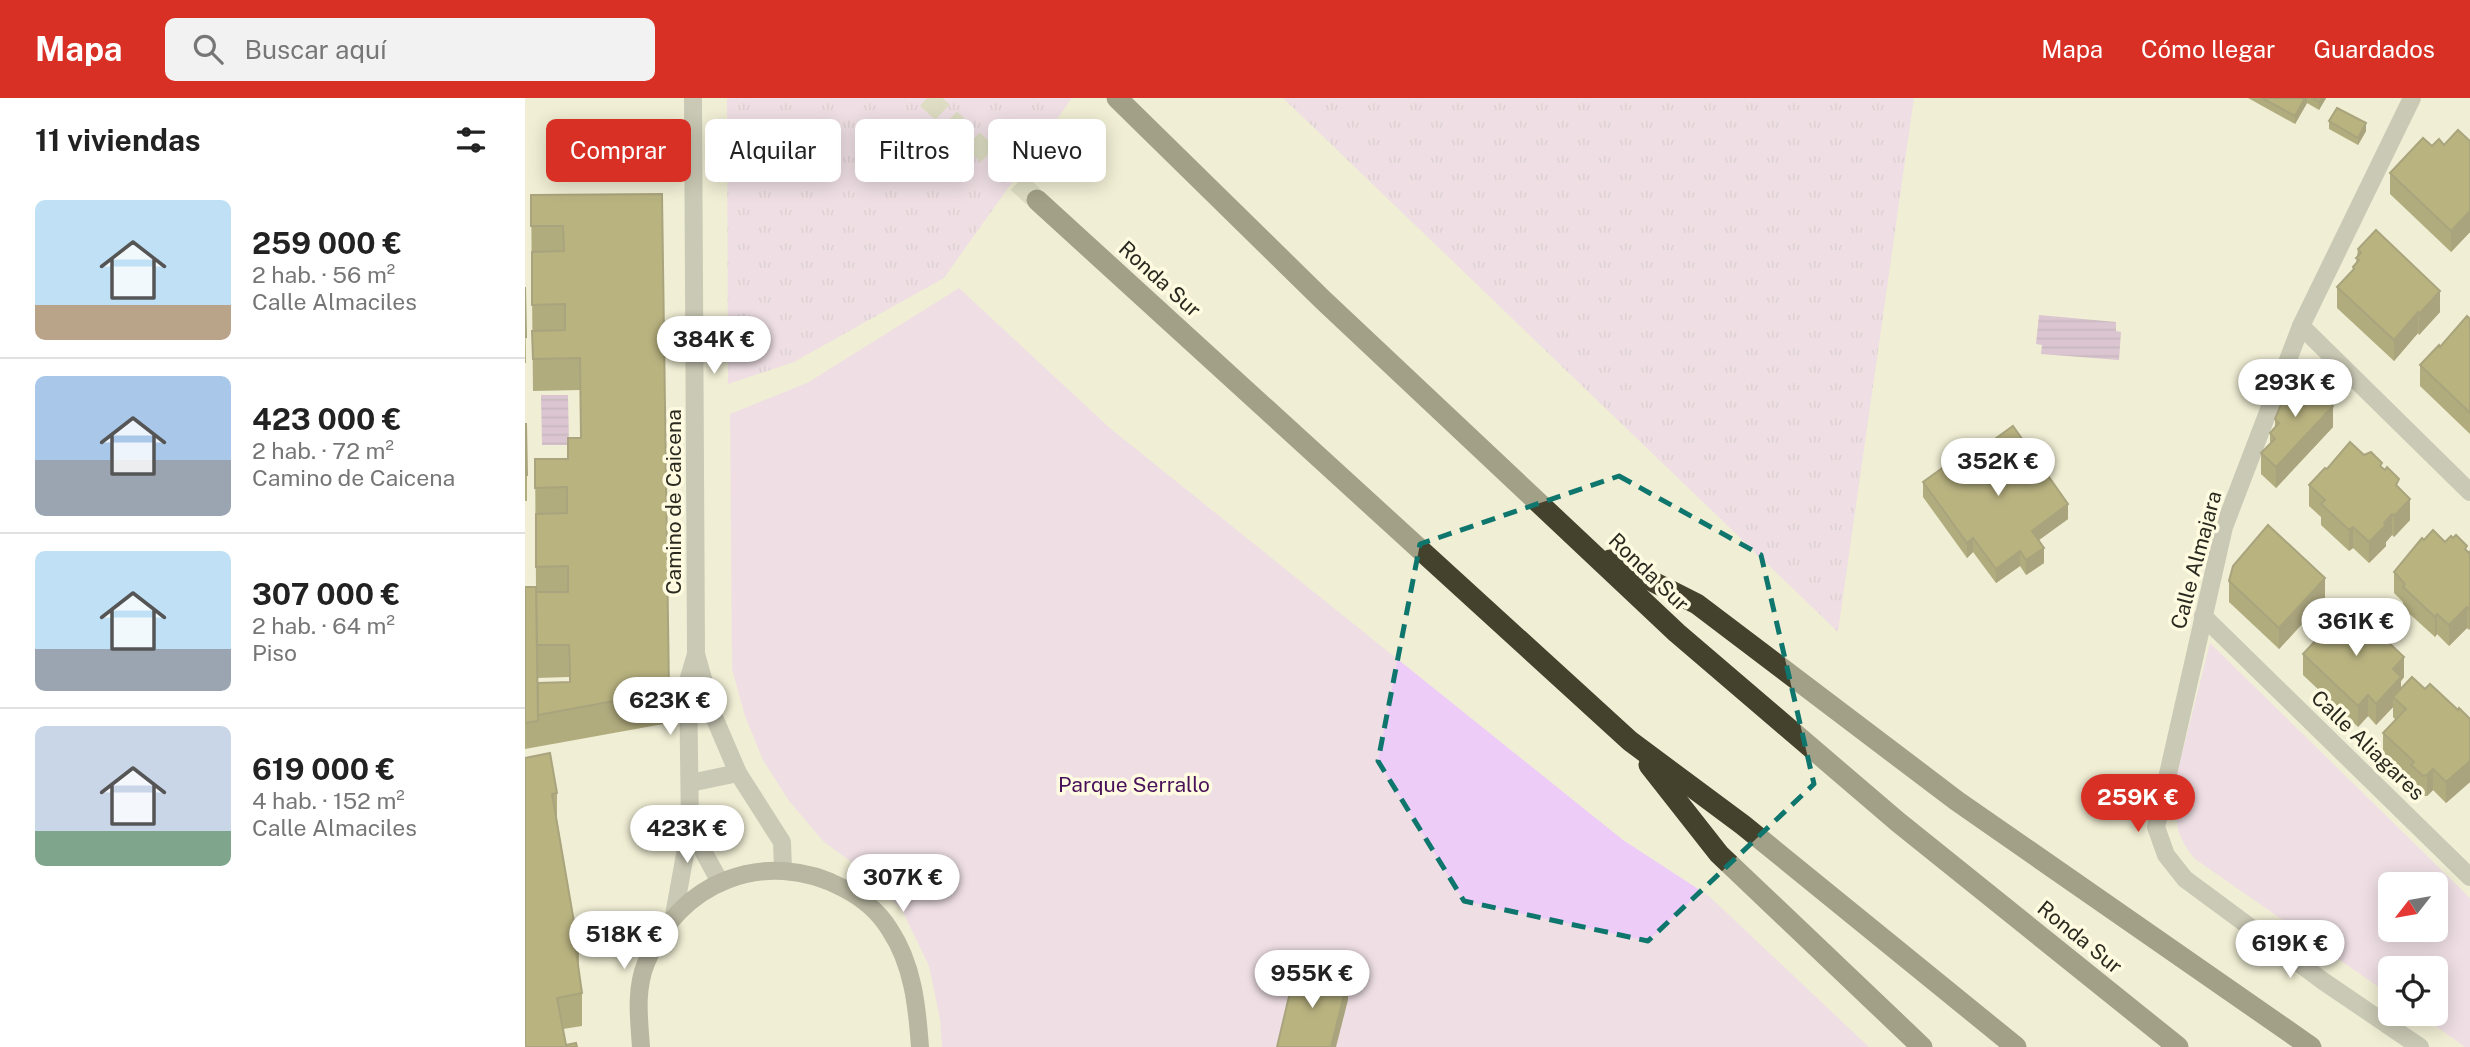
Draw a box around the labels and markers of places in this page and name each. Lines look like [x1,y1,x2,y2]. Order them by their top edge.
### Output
pin: 384K € [657,316,771,376]
pin: 293K € [2238,360,2352,419]
pin: 352K € [1941,438,2055,498]
pin: 361K € [2299,598,2413,658]
pin: 623K € [613,678,727,737]
pin: 259K € [2081,774,2195,834]
pin: 423K € [630,806,744,865]
pin: 307K € [846,854,960,914]
pin: 518K € [567,912,681,971]
pin: 619K € [2233,920,2347,980]
pin: 955K € [1255,950,1369,1010]

